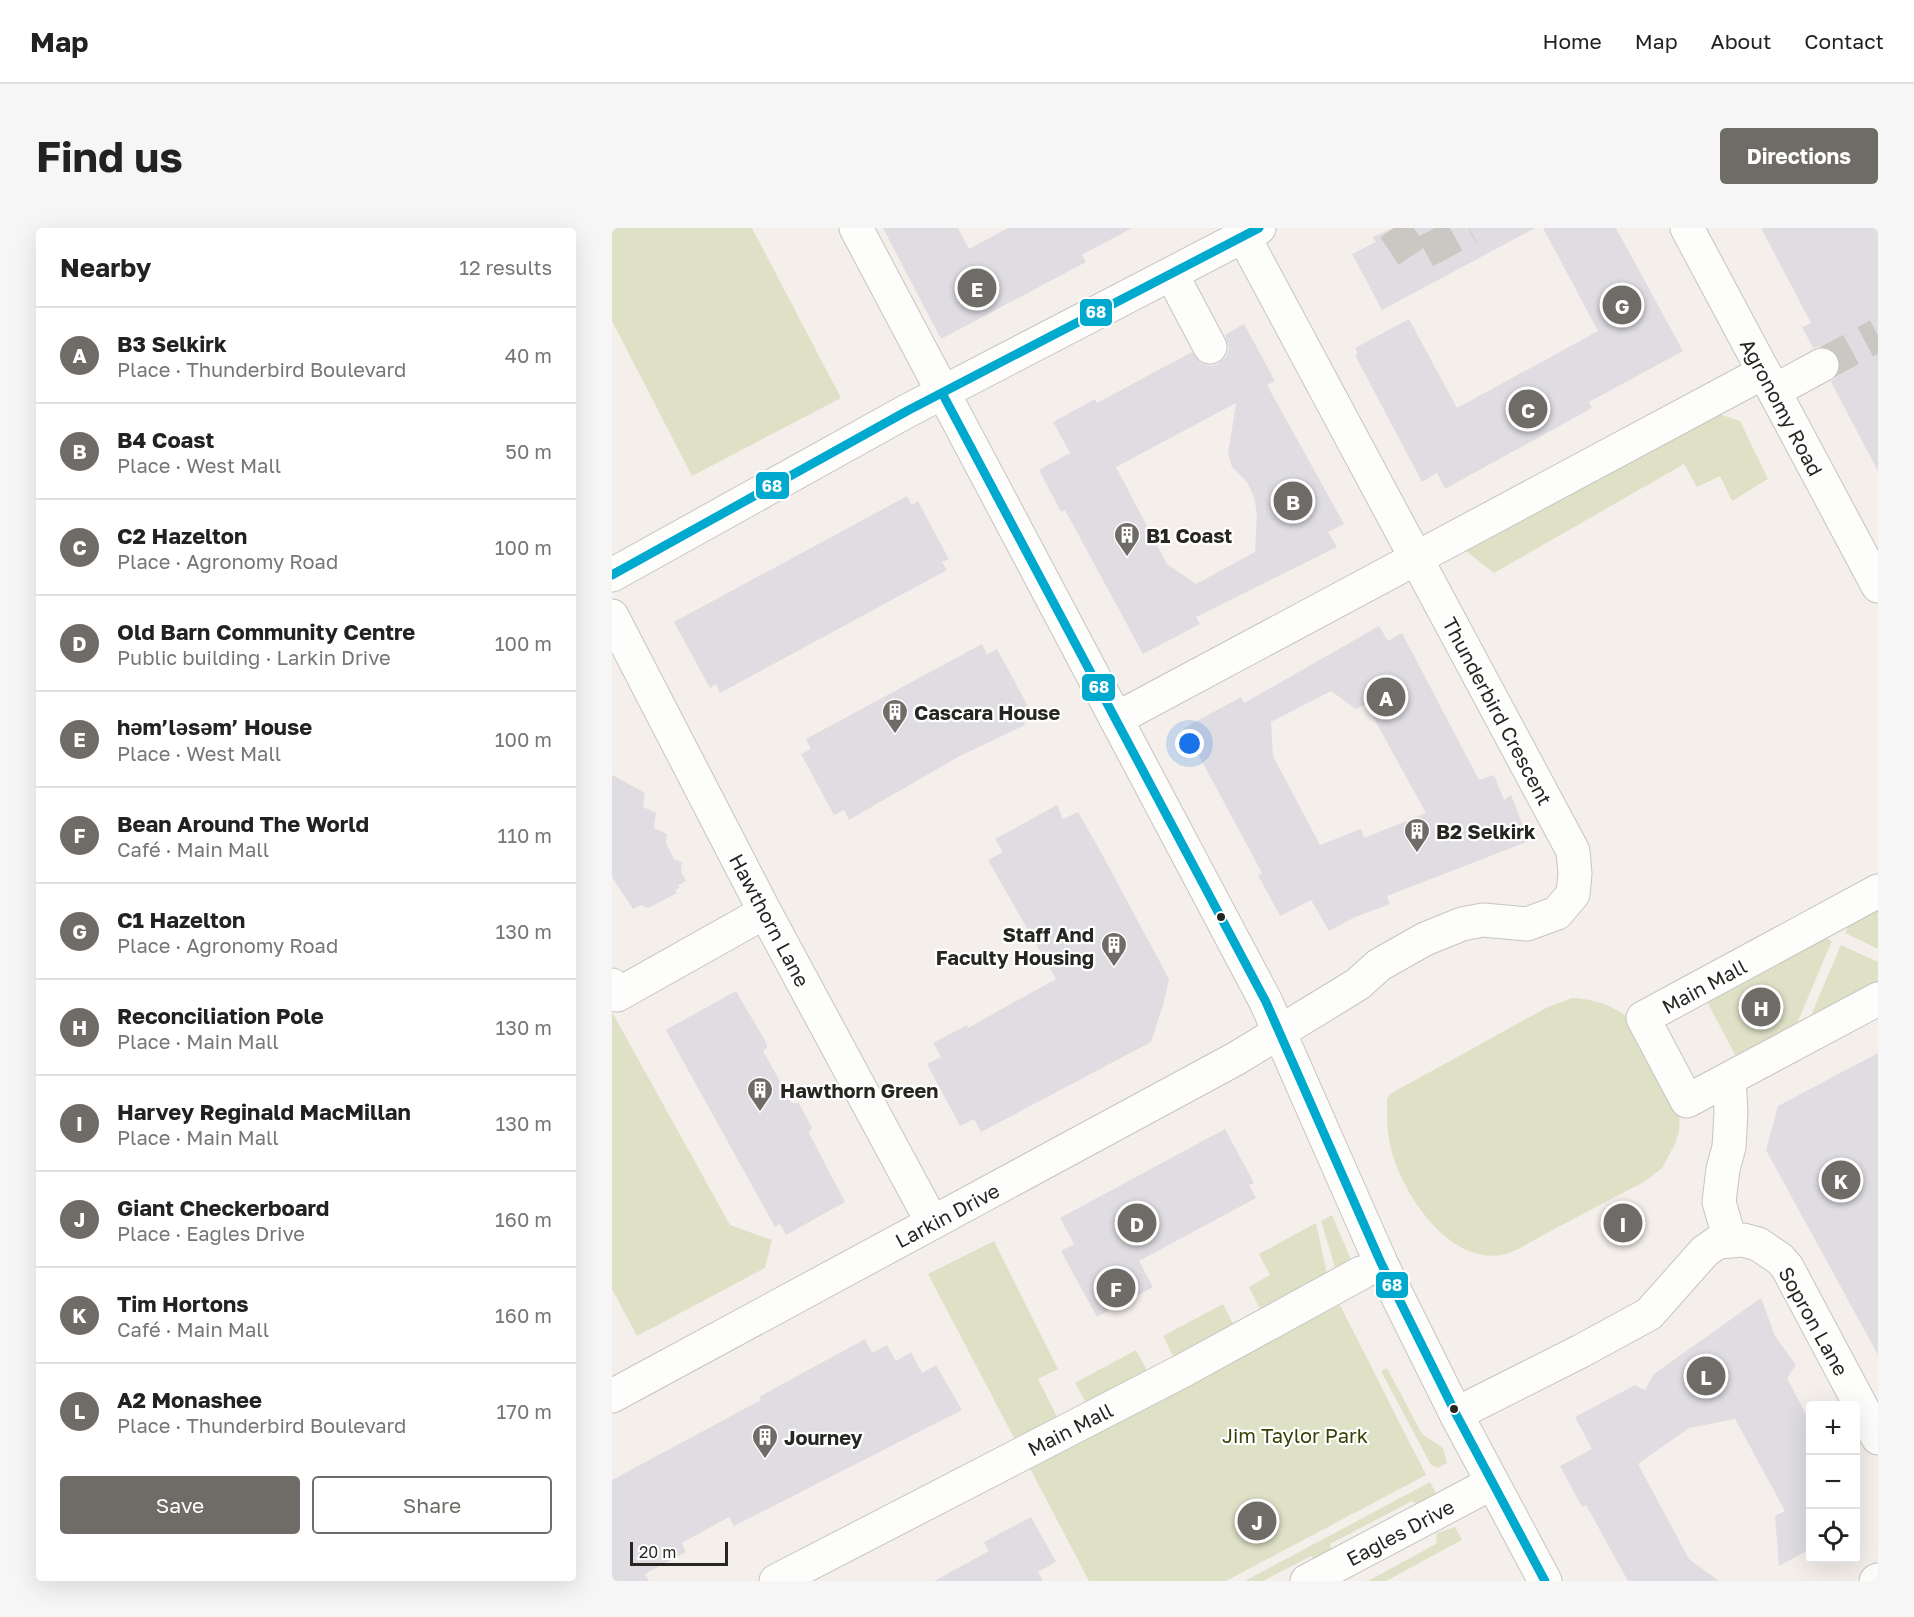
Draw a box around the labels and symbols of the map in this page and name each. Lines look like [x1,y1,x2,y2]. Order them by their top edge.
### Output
pin: E [958,266,997,310]
pin: G [1602,282,1642,328]
line badge: 68 [1079,298,1113,327]
text: 68 [1086,302,1106,322]
street label: Agronomy Road [1736,334,1828,480]
pin: C [1508,386,1548,432]
line badge: 68 [755,471,790,500]
text: 68 [762,476,782,496]
pin: B [1274,478,1312,524]
building icon: B1 Coast [1112,520,1142,558]
place label: B1 Coast [1146,523,1232,547]
street label: Thunderbird Crescent [1438,613,1558,809]
line badge: 68 [1081,673,1116,702]
pin: A [1366,674,1406,720]
text: 68 [1089,677,1109,697]
building icon: Cascara House [880,697,910,735]
place label: Cascara House [914,700,1061,724]
your location [1175,729,1204,758]
building icon: B2 Selkirk [1402,816,1432,854]
place label: B2 Selkirk [1436,819,1536,843]
street label: Hawthorn Lane [725,849,815,991]
unlabelled marker [1215,911,1227,923]
place label: Staff And Faculty Housing [936,922,1094,969]
building icon: Staff And Faculty Housing [1099,930,1129,968]
street label: Main Mall [1658,954,1750,1018]
pin: H [1742,984,1780,1030]
building icon: Hawthorn Green [745,1075,775,1113]
place label: Hawthorn Green [780,1078,938,1102]
pin: K [1822,1158,1860,1202]
street label: Larkin Drive [891,1178,1003,1252]
pin: D [1118,1200,1156,1246]
pin: I [1604,1200,1642,1246]
street label: Sopron Lane [1774,1262,1854,1380]
pin: F [1096,1266,1136,1310]
line badge: 68 [1375,1271,1409,1299]
text: 68 [1382,1275,1402,1295]
pin: L [1686,1354,1726,1398]
street label: Main Mall [1023,1397,1117,1461]
unlabelled marker [1448,1403,1460,1415]
building icon: Journey [750,1422,780,1460]
park label: Jim Taylor Park [1222,1423,1368,1447]
place label: Journey [784,1425,863,1449]
street label: Eagles Drive [1342,1494,1458,1570]
pin: J [1238,1498,1276,1544]
scale bar [630,1539,728,1566]

